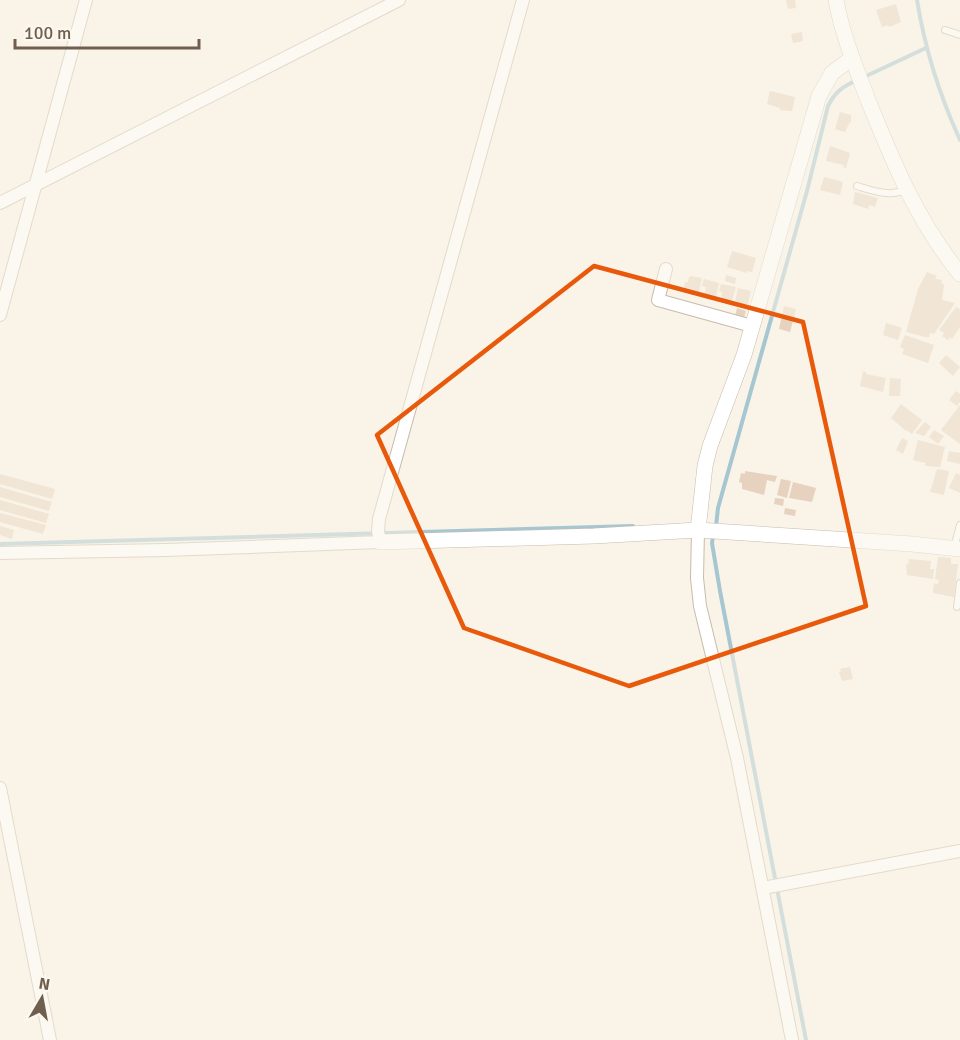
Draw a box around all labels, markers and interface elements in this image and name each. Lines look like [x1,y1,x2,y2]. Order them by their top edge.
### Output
scale bar [15,12,200,50]
text: 100 m [24,22,71,44]
north arrow [12,968,72,1028]
text: N [37,973,52,995]

